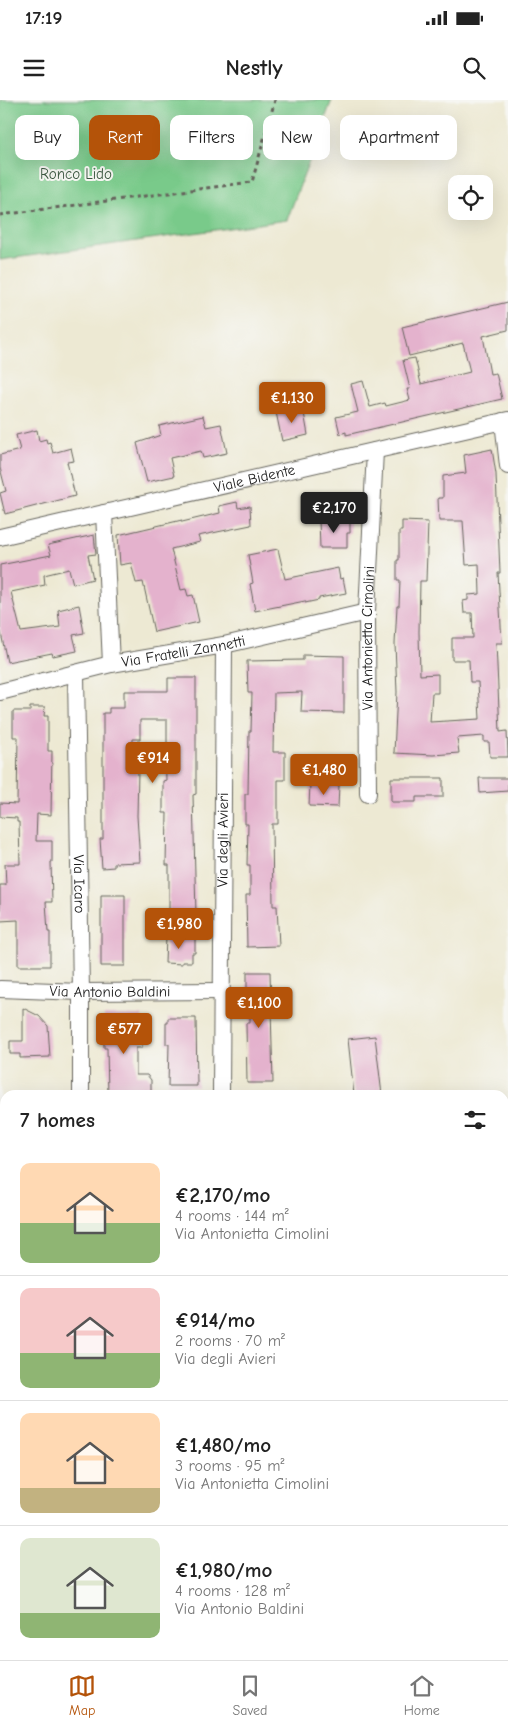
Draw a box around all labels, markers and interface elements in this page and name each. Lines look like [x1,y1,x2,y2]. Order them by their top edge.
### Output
text: 17:19 [25,7,62,29]
icon: menu [20,54,48,82]
icon: search [460,54,488,82]
text: Nestly [226,55,282,81]
chip: Buy [15,115,79,160]
chip: Rent [89,115,160,160]
chip: Filters [170,115,253,160]
chip: New [263,115,330,160]
chip: Apartment [340,115,457,160]
park label: Ronco Lido [40,165,112,183]
map controls [448,175,493,220]
button: locate [448,175,493,220]
pin: €1,130 [251,382,333,424]
text: €1,130 [270,389,314,407]
street label: Viale Bidente [212,460,297,496]
pin: €2,170 [293,492,375,534]
text: €2,170 [312,499,356,517]
street label: Via Antonietta Cimolini [358,565,378,710]
street label: Via Fratelli Zannetti [120,631,247,671]
pin: €914 [123,742,183,784]
text: €914 [136,749,170,767]
pin: €1,480 [283,754,365,796]
text: €1,480 [301,761,347,779]
street label: Via degli Avieri [213,793,232,887]
street label: Via Icaro [70,854,89,914]
pin: €1,980 [138,908,220,950]
text: €1,980 [156,915,202,933]
street label: Via Antonio Baldini [49,982,171,1001]
pin: €1,100 [218,986,300,1029]
text: €1,100 [237,994,281,1012]
pin: €577 [94,1012,154,1055]
text: €577 [107,1020,141,1038]
icon: filters [461,1106,489,1134]
text: 7 homes [20,1108,95,1132]
icon: home [60,1183,120,1243]
text: €2,170/mo [175,1183,270,1207]
text: 4 rooms · 144 m² [175,1207,289,1225]
text: Via Antonietta Cimolini [175,1225,329,1243]
icon: home [60,1308,120,1368]
text: €914/mo [175,1308,255,1332]
text: 2 rooms · 70 m² [175,1332,285,1350]
text: Via degli Avieri [175,1350,276,1368]
icon: home [60,1433,120,1493]
text: €1,480/mo [175,1433,271,1457]
text: 3 rooms · 95 m² [175,1457,285,1475]
text: Via Antonietta Cimolini [175,1475,329,1493]
icon: home [60,1558,120,1618]
text: €1,980/mo [175,1558,272,1582]
text: 4 rooms · 128 m² [175,1582,290,1600]
text: Via Antonio Baldini [175,1600,304,1618]
tab: Map [68,1672,96,1719]
tab: Saved [232,1672,267,1719]
tab: Home [404,1672,440,1719]

